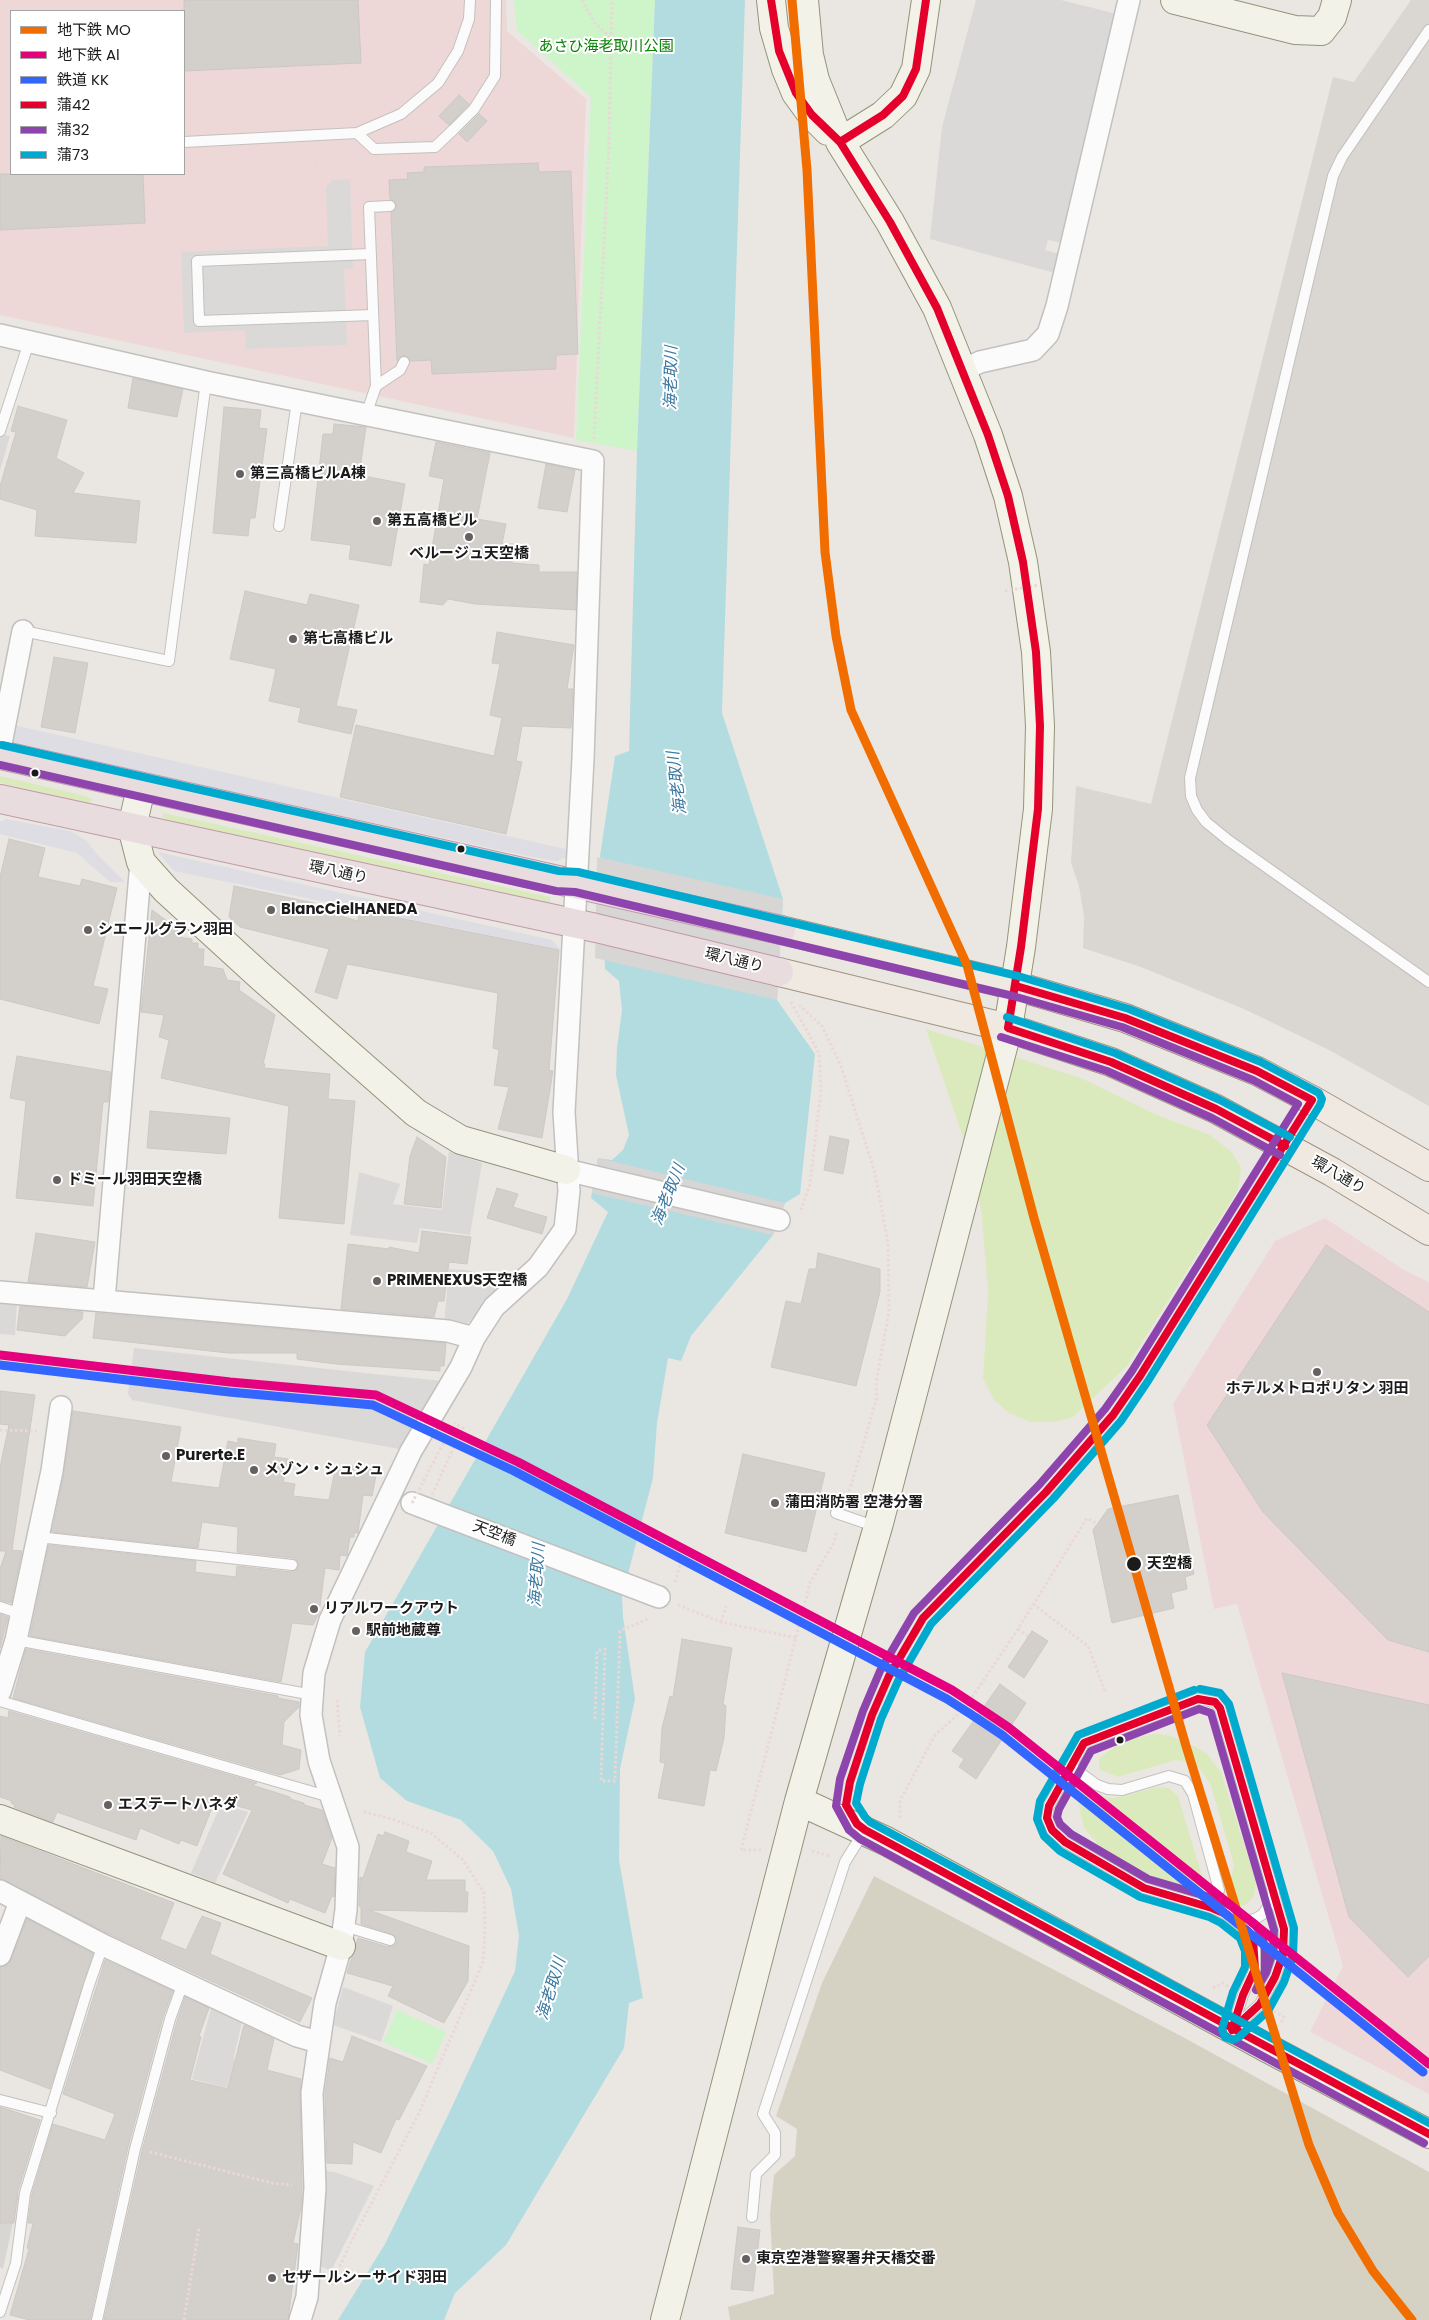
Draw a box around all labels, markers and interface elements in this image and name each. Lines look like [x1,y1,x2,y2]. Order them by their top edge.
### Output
legend [10,10,185,175]
text: 地下鉄 MO [57,19,131,40]
park label: あさひ海老取川公園 [539,38,673,56]
text: 地下鉄 Al [57,44,120,65]
text: 鉄道 KK [57,69,109,90]
text: 蒲42 [57,94,90,115]
text: 蒲32 [57,119,89,140]
text: 蒲73 [57,144,89,165]
water label: 海老取川 [662,346,682,410]
place label: 第三高橋ビルA棟 [250,465,366,483]
marker: 第三高橋ビルA棟 [234,468,246,480]
place label: 第五高橋ビル [387,512,477,530]
marker: 第五高橋ビル [371,515,383,527]
marker: ベルージュ天空橋 [463,531,475,543]
place label: ベルージュ天空橋 [409,545,529,563]
place label: 第七高橋ビル [303,630,393,648]
marker: 第七高橋ビル [287,633,299,645]
water label: 海老取川 [665,750,691,816]
unlabelled marker [30,768,40,778]
unlabelled marker [456,844,466,854]
street label: 環八通り [307,858,369,888]
place label: BlancCielHANEDA [281,901,418,919]
marker: BlancCielHANEDA [265,904,277,916]
place label: シエールグラン羽田 [98,921,233,939]
marker: シエールグラン羽田 [82,924,94,936]
street label: 環八通り [703,945,765,977]
street label: 環八通り [1308,1153,1368,1199]
water label: 海老取川 [648,1162,690,1228]
place label: ドミール羽田天空橋 [67,1171,202,1189]
marker: ドミール羽田天空橋 [51,1174,63,1186]
place label: PRIMENEXUS天空橋 [387,1272,527,1290]
marker: PRIMENEXUS天空橋 [371,1275,383,1287]
marker: ホテルメトロポリタン 羽田 [1311,1366,1323,1378]
place label: ホテルメトロポリタン 羽田 [1225,1380,1409,1398]
place label: Purerte.E [176,1447,245,1465]
marker: Purerte.E [160,1450,172,1462]
place label: メゾン・シュシュ [264,1461,384,1479]
marker: メゾン・シュシュ [248,1464,260,1476]
place label: 蒲田消防署 空港分署 [785,1494,923,1512]
marker: 蒲田消防署 空港分署 [769,1497,781,1509]
street label: 天空橋 [470,1518,518,1550]
water label: 海老取川 [526,1542,550,1608]
marker: 天空橋 [1125,1555,1143,1573]
place label: 天空橋 [1147,1555,1192,1573]
place label: リアルワークアウト [324,1600,459,1618]
marker: リアルワークアウト [308,1603,320,1615]
place label: 駅前地蔵尊 [366,1622,441,1640]
marker: 駅前地蔵尊 [350,1625,362,1637]
unlabelled marker [1115,1735,1125,1745]
place label: エステートハネダ [118,1796,238,1814]
marker: エステートハネダ [102,1799,114,1811]
water label: 海老取川 [533,1956,571,2022]
place label: 東京空港警察署弁天橋交番 [756,2250,936,2268]
marker: 東京空港警察署弁天橋交番 [740,2253,752,2265]
place label: セザールシーサイド羽田 [282,2269,447,2287]
marker: セザールシーサイド羽田 [266,2272,278,2284]

